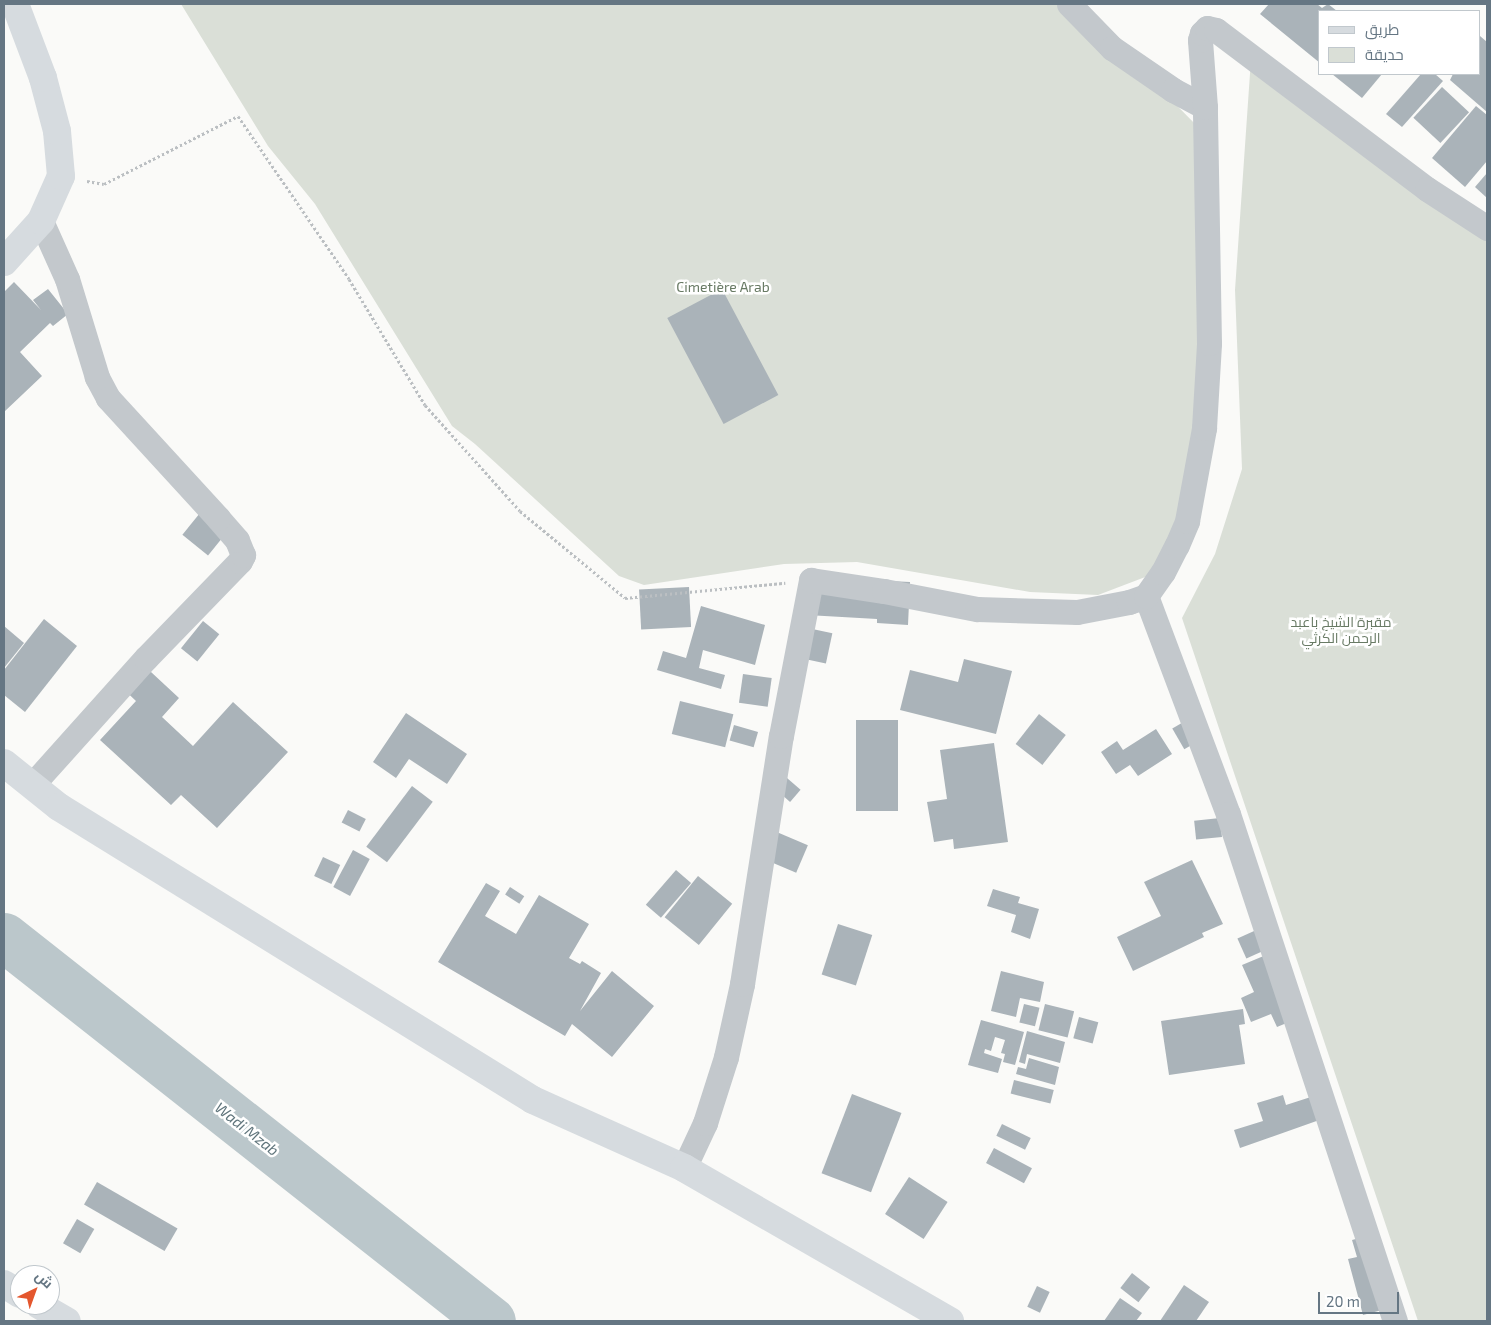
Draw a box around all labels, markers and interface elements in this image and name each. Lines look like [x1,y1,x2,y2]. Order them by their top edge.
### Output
legend [1318,10,1481,75]
text: طريق [1365,20,1399,38]
text: حديقة [1365,45,1404,63]
park label: Cimetière Arab [676,279,770,295]
park label: مقبرة الشيخ باعبد الرحمن الكرثي [1291,614,1391,646]
water label: Wadi Mzab [212,1099,282,1159]
north arrow [10,1265,60,1315]
text: ش [32,1267,57,1292]
scale bar [1321,1282,1402,1314]
text: 20 m [1326,1292,1360,1310]

